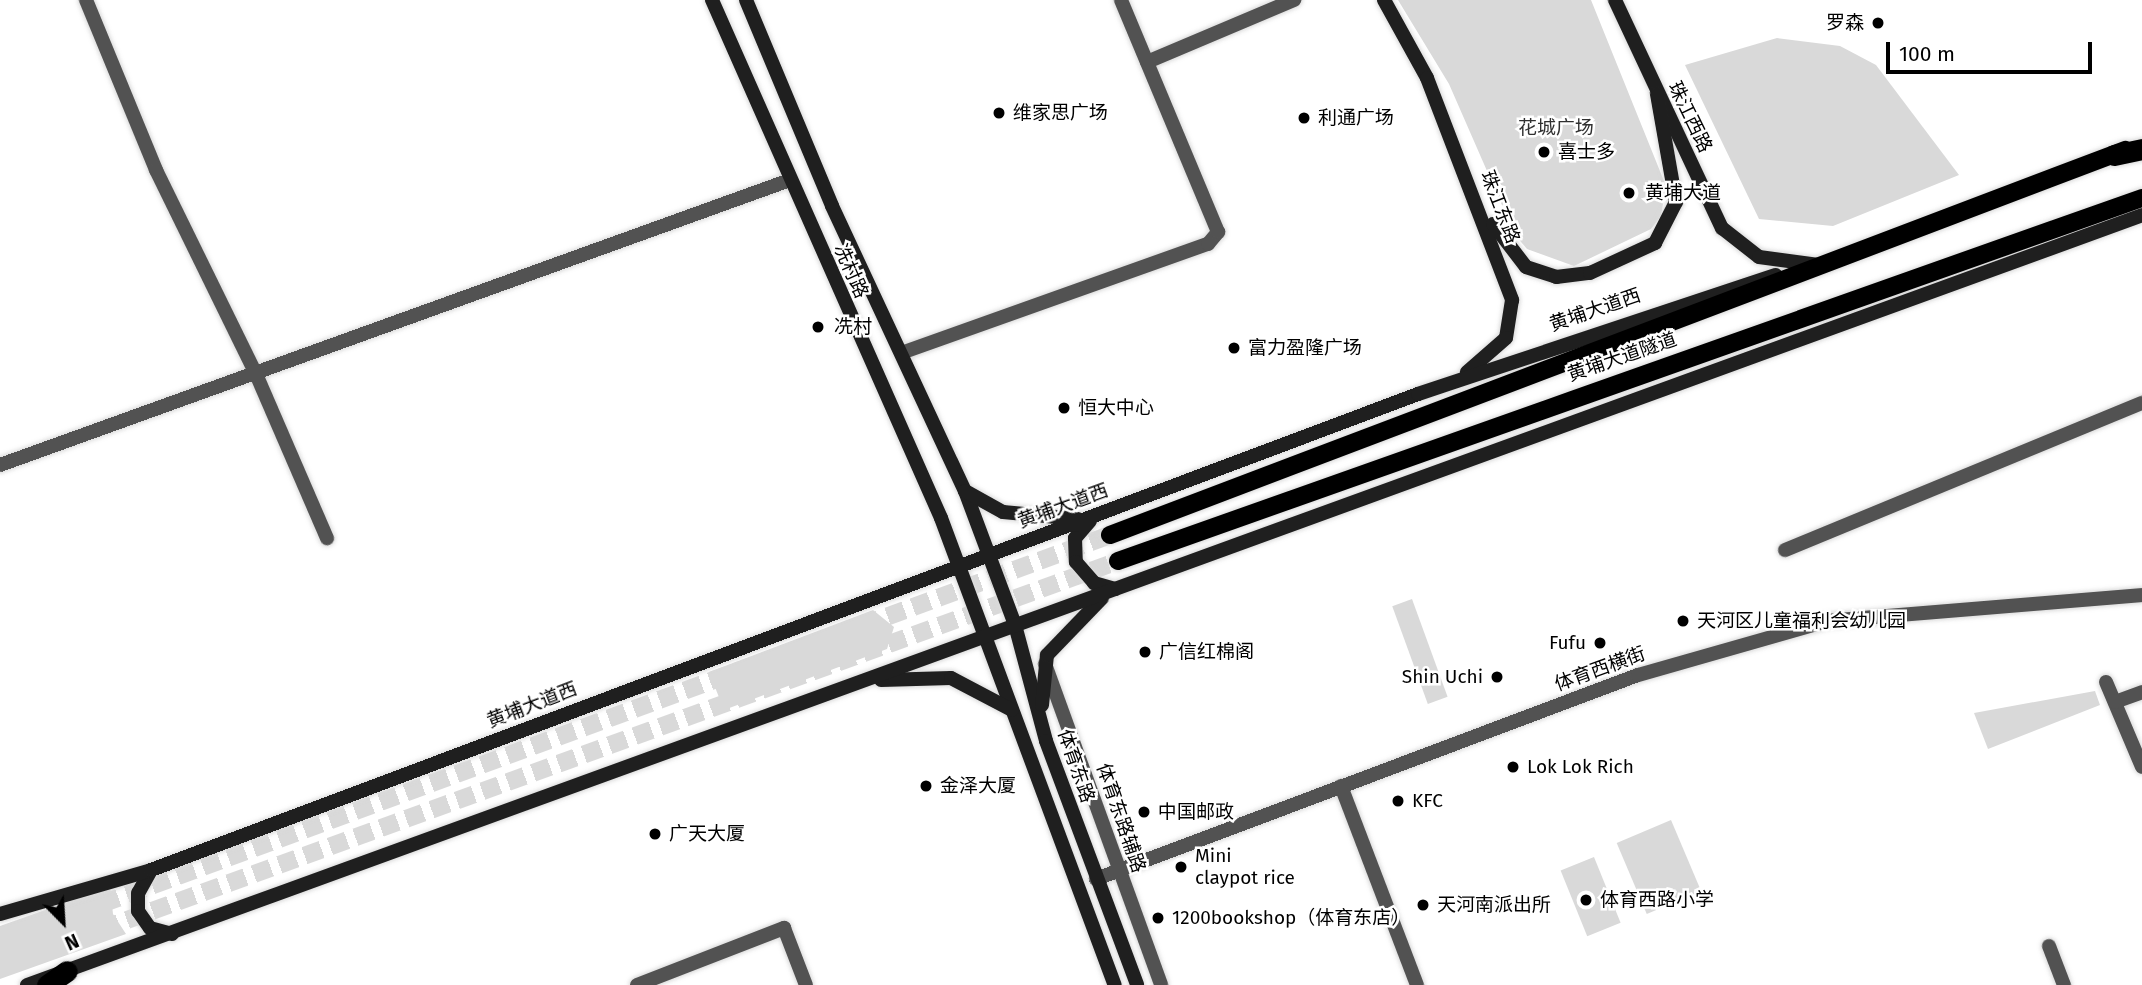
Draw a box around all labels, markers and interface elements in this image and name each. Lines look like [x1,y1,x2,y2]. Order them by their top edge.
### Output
place label: 罗森 [1826,12,1864,34]
marker: 罗森 [1870,15,1886,31]
scale bar [1890,28,2096,72]
text: 100 m [1899,41,1955,67]
street label: 珠江西路 [1663,78,1717,156]
place label: 维家思广场 [1013,102,1108,124]
marker: 维家思广场 [991,105,1007,121]
place label: 利通广场 [1318,107,1394,129]
marker: 利通广场 [1296,110,1312,126]
park label: 花城广场 [1518,117,1594,139]
place label: 喜士多 [1558,141,1615,163]
marker: 喜士多 [1536,144,1552,160]
street label: 珠江东路 [1476,167,1524,247]
place label: 黄埔大道 [1645,182,1721,204]
marker: 黄埔大道 [1619,183,1639,203]
street label: 冼村路 [829,240,873,302]
street label: 黄埔大道西 [1546,284,1644,336]
place label: 冼村 [834,316,872,338]
marker: 冼村 [808,317,828,337]
street label: 黄埔大道隧道 [1564,328,1680,386]
place label: 富力盈隆广场 [1248,337,1362,359]
marker: 富力盈隆广场 [1226,340,1242,356]
place label: 恒大中心 [1078,397,1154,419]
marker: 恒大中心 [1056,400,1072,416]
street label: 黄埔大道西 [1014,479,1112,533]
place label: 天河区儿童福利会幼儿园 [1697,610,1906,632]
marker: 天河区儿童福利会幼儿园 [1675,613,1691,629]
place label: Fufu [1549,632,1586,654]
marker: Fufu [1592,635,1608,651]
place label: 广信红棉阁 [1159,641,1254,663]
street label: 体育西横街 [1551,642,1649,696]
marker: 广信红棉阁 [1137,644,1153,660]
place label: Shin Uchi [1402,666,1483,688]
marker: Shin Uchi [1489,669,1505,685]
street label: 黄埔大道西 [484,677,580,733]
street label: 体育东路 [1053,726,1099,806]
place label: Lok Lok Rich [1527,756,1634,778]
marker: Lok Lok Rich [1505,759,1521,775]
street label: 体育东路辅路 [1092,760,1150,876]
place label: 金泽大厦 [940,775,1016,797]
marker: 金泽大厦 [918,778,934,794]
place label: KFC [1412,790,1443,812]
marker: KFC [1390,793,1406,809]
place label: 中国邮政 [1158,801,1234,823]
marker: 中国邮政 [1136,804,1152,820]
place label: 广天大厦 [669,823,745,845]
marker: 广天大厦 [647,826,663,842]
place label: Mini claypot rice [1195,845,1295,889]
marker: Mini claypot rice [1173,859,1189,875]
north arrow [28,887,98,957]
place label: 体育西路小学 [1600,889,1714,911]
marker: 体育西路小学 [1578,892,1594,908]
place label: 天河南派出所 [1437,894,1551,916]
marker: 天河南派出所 [1415,897,1431,913]
place label: 1200bookshop（体育东店） [1172,907,1410,929]
marker: 1200bookshop（体育东店） [1150,910,1166,926]
text: N [61,929,82,955]

